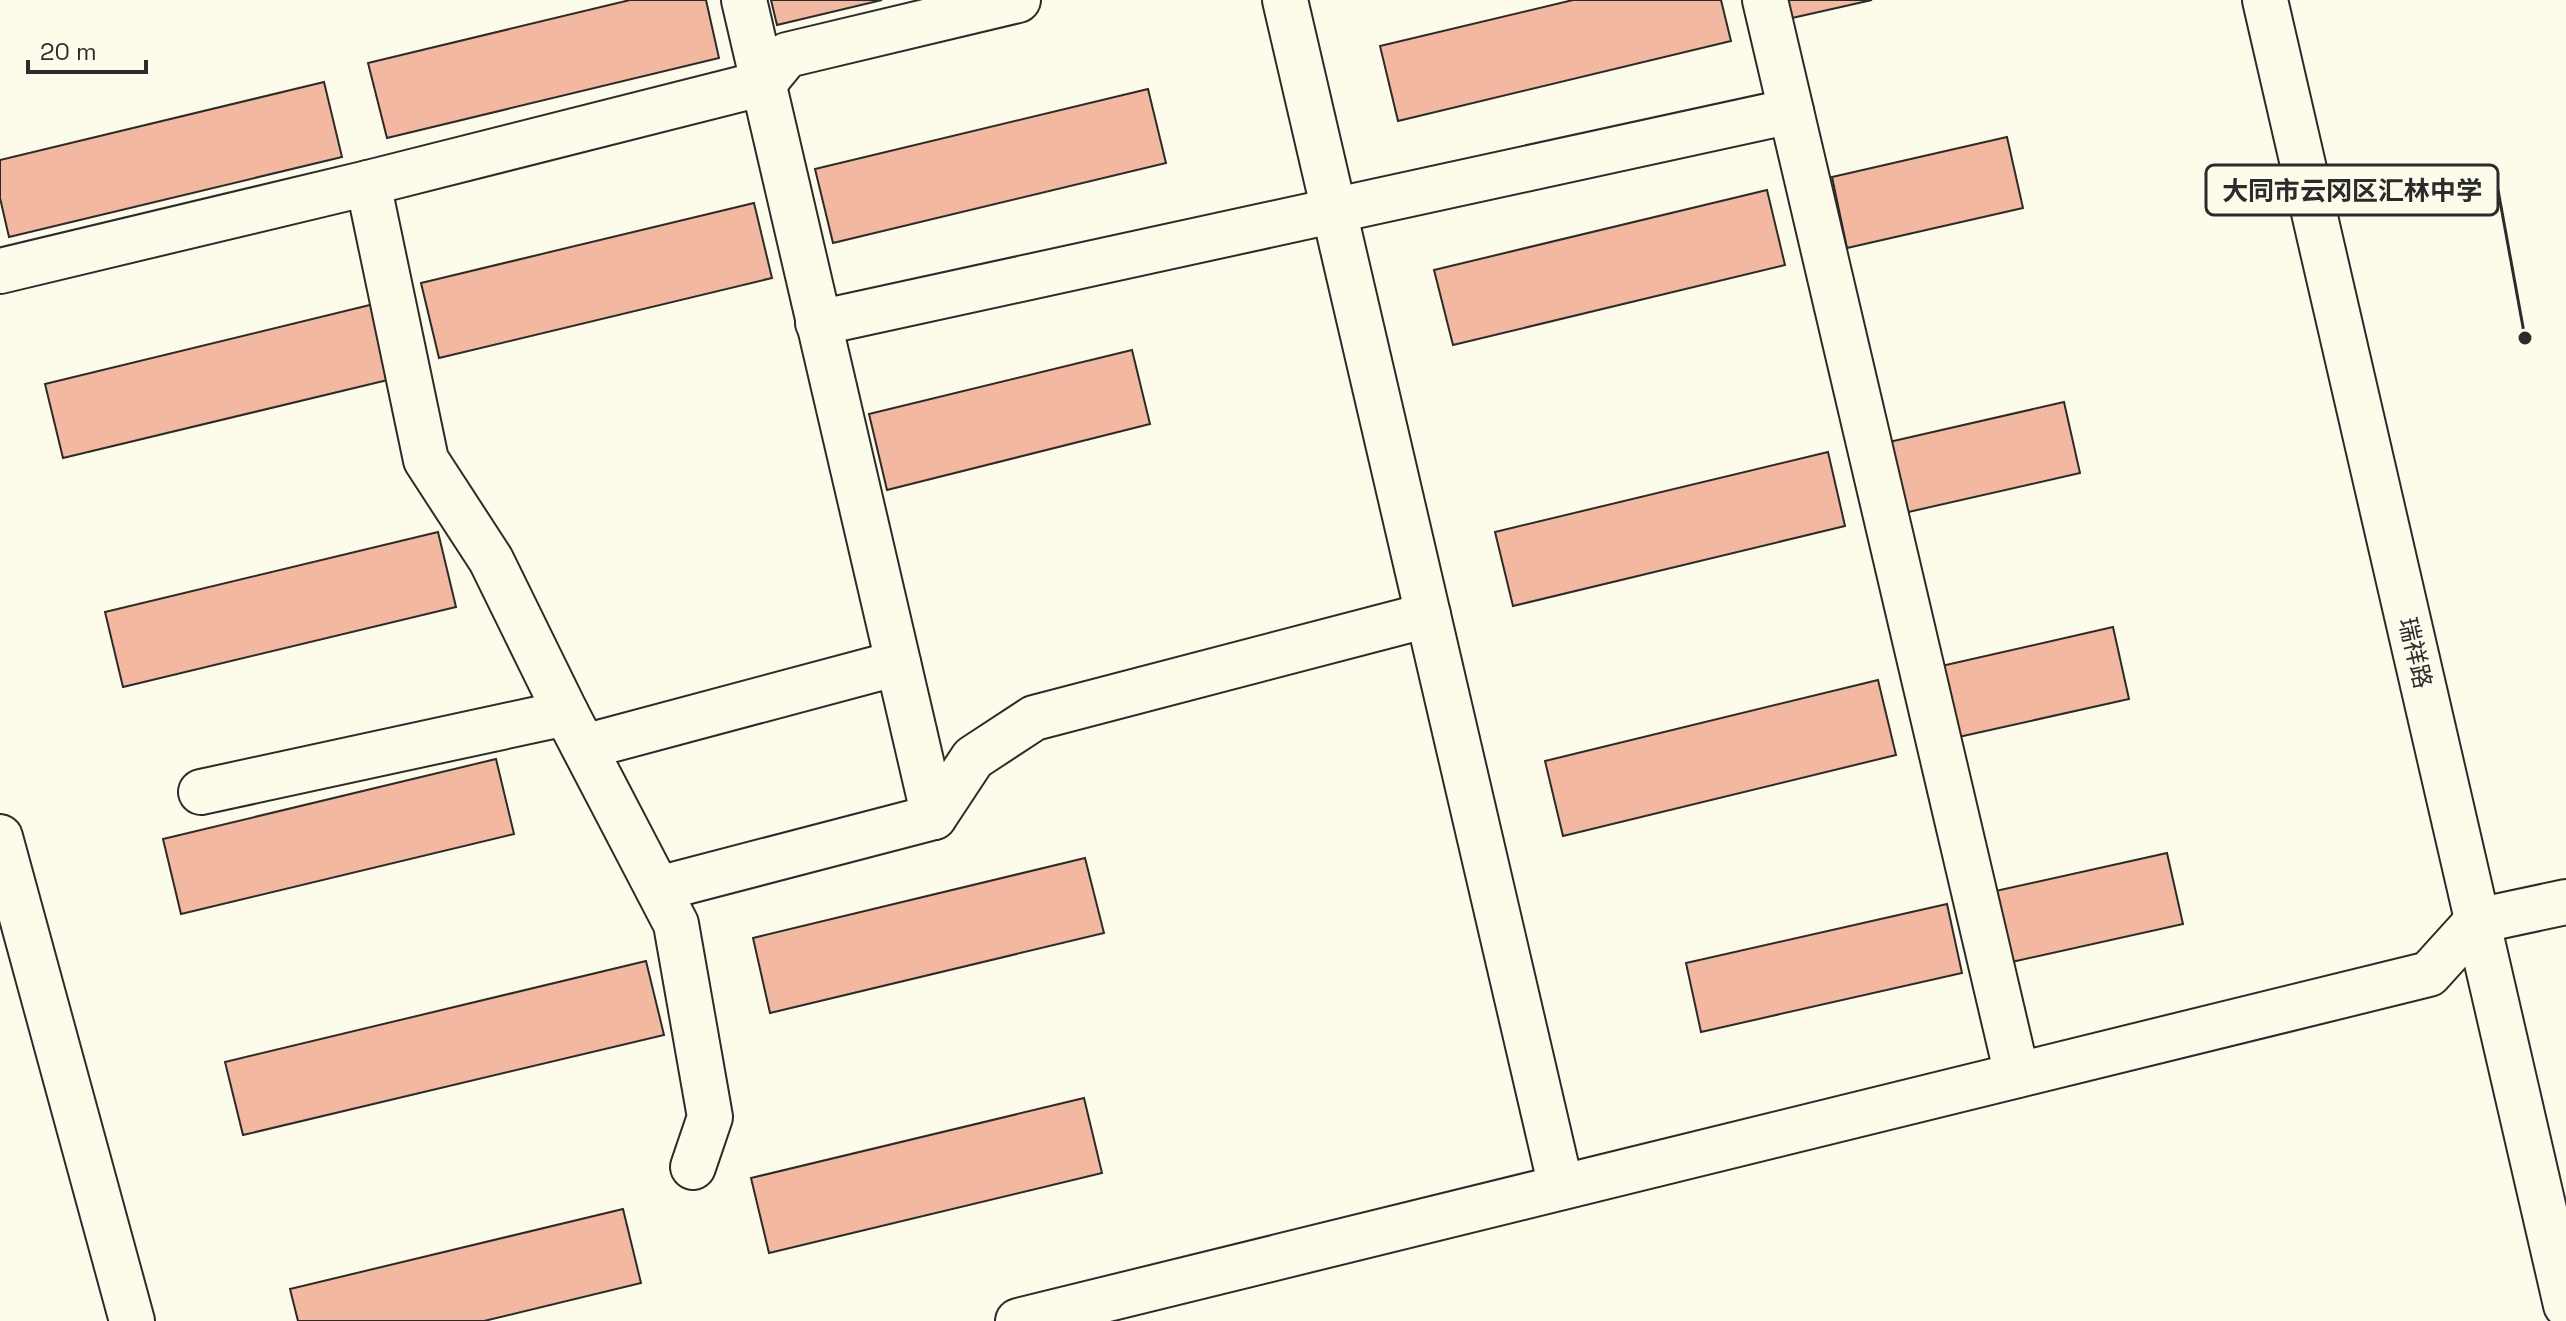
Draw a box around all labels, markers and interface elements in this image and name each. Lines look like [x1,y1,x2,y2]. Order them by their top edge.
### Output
scale bar [28,24,146,74]
text: 20 m [40,36,97,67]
callout: 大同市云冈区汇林中学 [2206,165,2498,215]
text: 大同市云冈区汇林中学 [2222,174,2482,208]
street label: 瑞祥路 [2392,614,2439,691]

